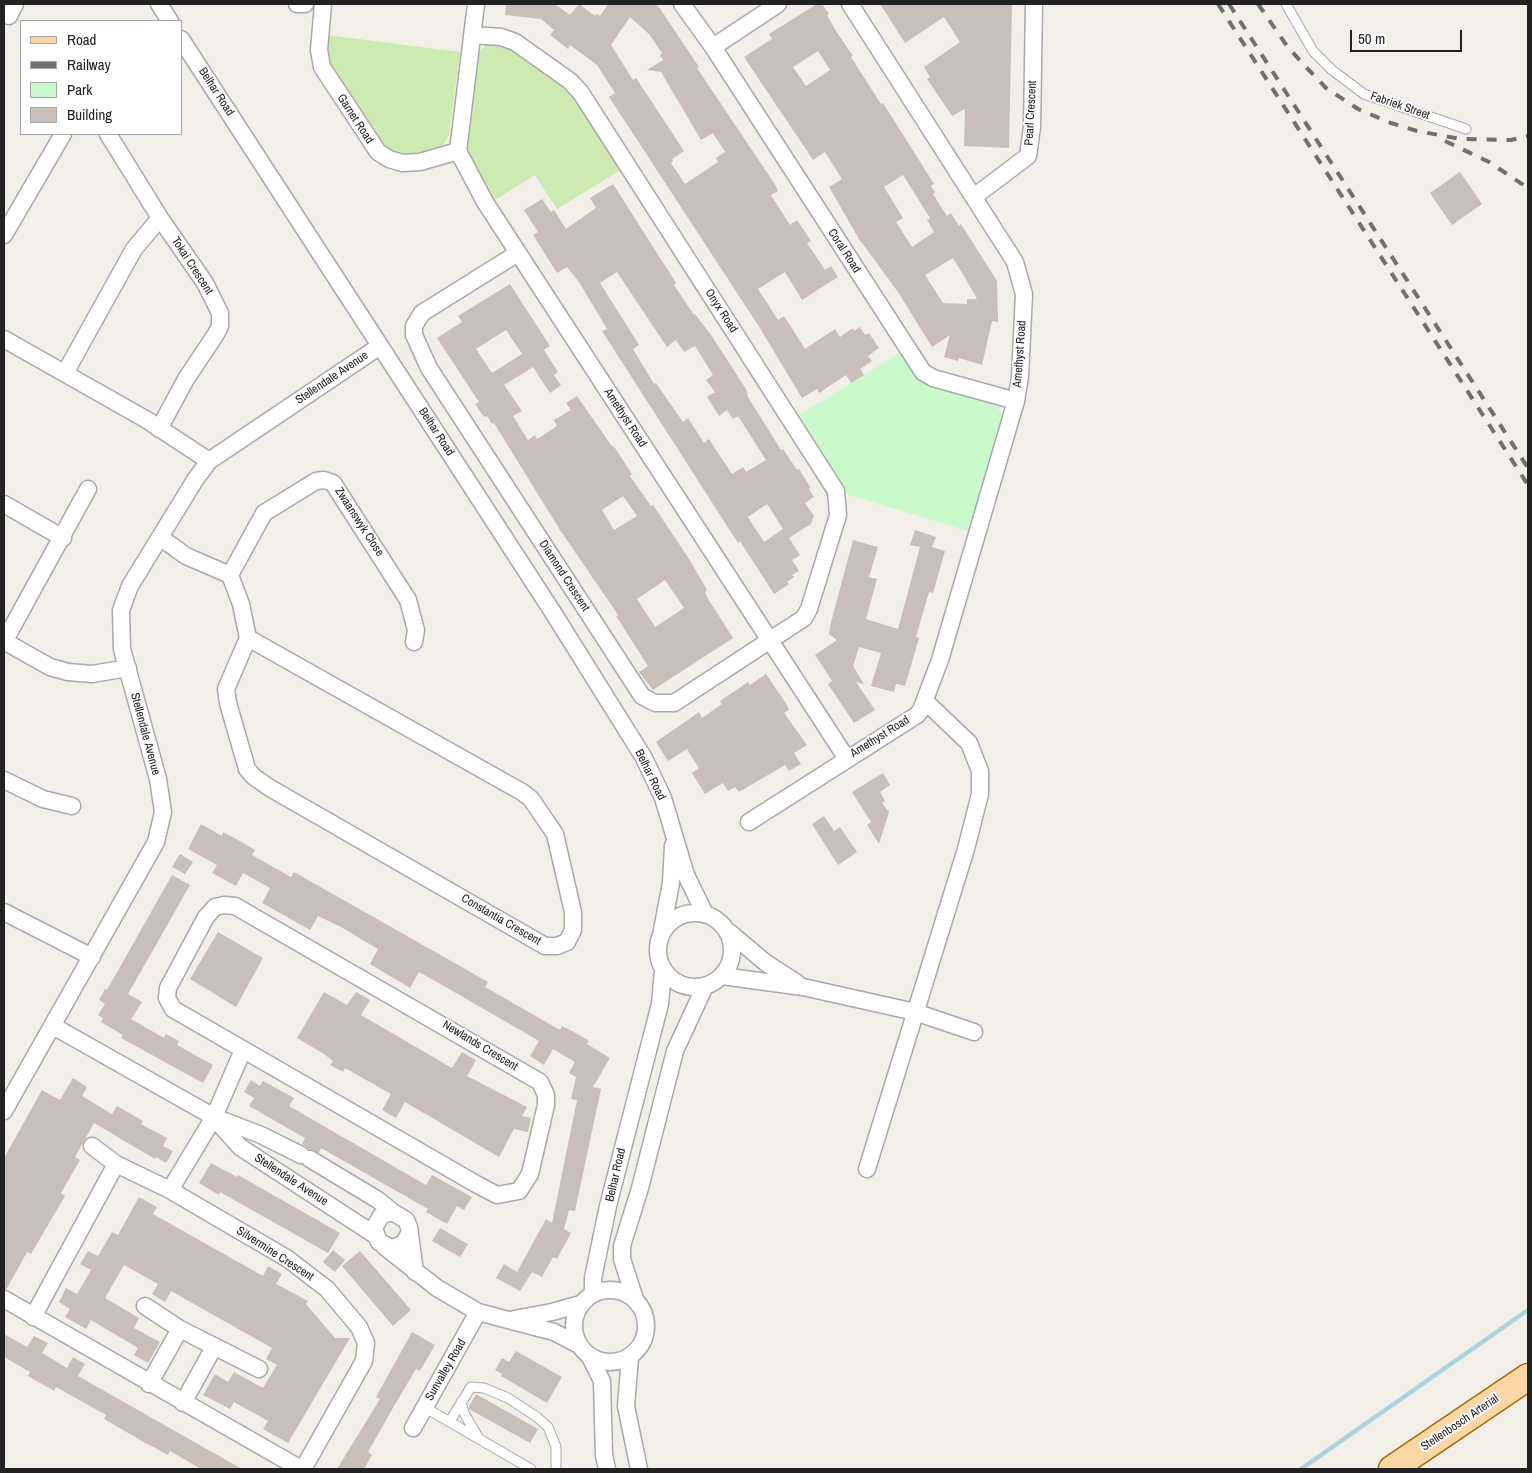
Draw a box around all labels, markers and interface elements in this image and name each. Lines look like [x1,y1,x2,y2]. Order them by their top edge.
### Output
legend [20,20,182,135]
scale bar [1352,20,1464,52]
text: 50 m [1358,28,1385,49]
text: Road [67,29,96,50]
text: Railway [67,54,111,75]
street label: Belhar Road [195,65,237,119]
text: Park [67,79,92,100]
street label: Pearl Crescent [1022,80,1040,146]
street label: Fabriek Street [1368,89,1432,123]
street label: Garnet Road [334,91,376,147]
text: Building [67,104,112,125]
street label: Coral Road [824,226,864,276]
street label: Tokai Crescent [168,235,216,297]
street label: Onyx Road [702,286,740,336]
street label: Amethyst Road [1010,320,1030,388]
street label: Stellendale Avenue [293,348,371,408]
street label: Amethyst Road [601,386,649,450]
street label: Belhar Road [415,405,457,459]
street label: Zwaanswyk Close [331,485,387,559]
street label: Diamond Crescent [536,538,592,614]
street label: Stellendale Avenue [127,691,163,777]
street label: Amethyst Road [848,713,912,761]
street label: Belhar Road [632,747,668,803]
street label: Constantia Crescent [459,891,543,949]
street label: Newlands Crescent [440,1018,520,1074]
street label: Belhar Road [603,1147,629,1203]
street label: Stellendale Avenue [252,1151,330,1209]
street label: Silvermine Crescent [234,1224,316,1284]
street label: Sunvalley Road [423,1337,469,1403]
street label: Stellenbosch Arterial [1418,1392,1502,1454]

